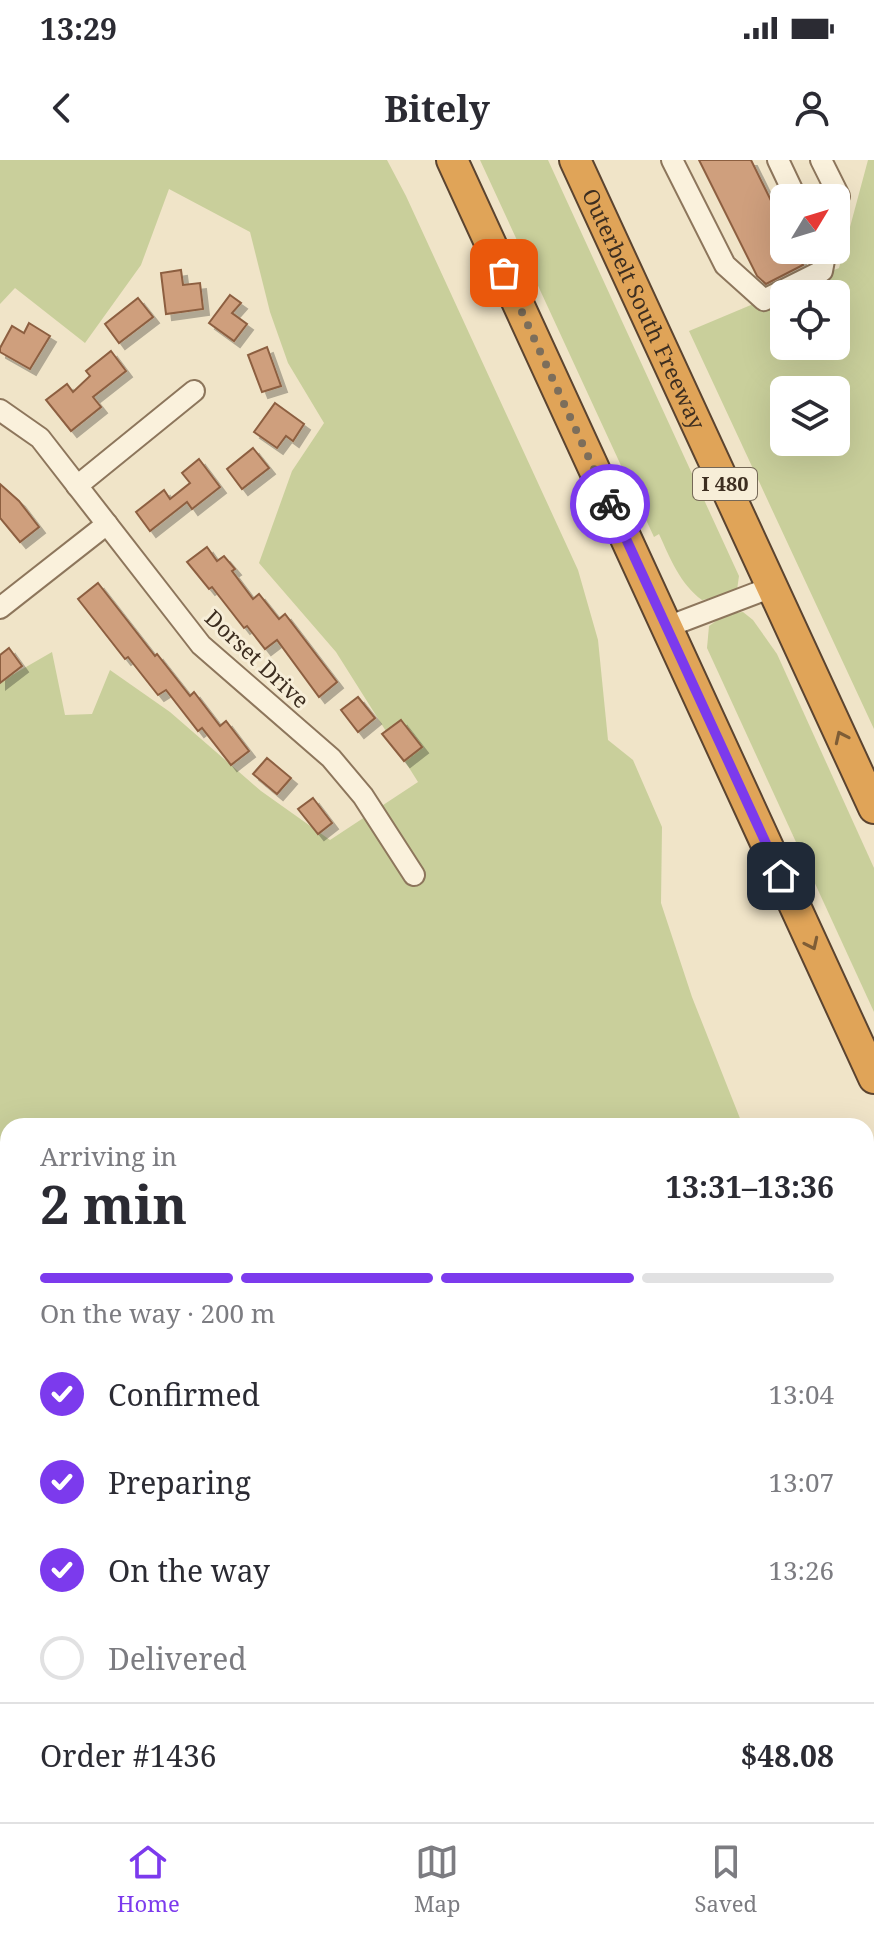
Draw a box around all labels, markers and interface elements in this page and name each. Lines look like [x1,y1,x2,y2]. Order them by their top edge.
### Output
text: 13:29 [40,8,117,49]
text: Bitely [384,84,490,133]
icon: back [40,86,84,130]
icon: person [790,86,834,130]
street label: Outerbelt South Freeway [576,183,713,434]
north arrow [770,184,850,264]
map controls [770,184,850,456]
pin [470,239,538,307]
icon: bag [482,251,526,295]
button: locate [770,280,850,360]
button: layers [770,376,850,456]
courier [570,464,650,544]
road number: I 480 [693,468,757,500]
icon: bike [588,482,632,526]
street label: Dorset Drive [199,602,316,714]
one-way arrow [835,731,851,745]
pin [747,842,815,910]
icon: home [759,854,803,898]
one-way arrow [802,935,818,950]
text: Arriving in [40,1138,177,1174]
text: 13:31–13:36 [665,1166,834,1207]
text: 2 min [40,1168,187,1239]
text: On the way · 200 m [40,1295,275,1331]
icon: check [40,1372,84,1416]
text: Confirmed [108,1374,260,1415]
text: 13:04 [768,1376,834,1412]
icon: check [40,1460,84,1504]
text: Preparing [108,1462,251,1503]
text: 13:07 [768,1464,834,1500]
icon: check [40,1548,84,1592]
text: On the way [108,1550,270,1591]
text: 13:26 [768,1552,834,1588]
text: Delivered [108,1638,247,1679]
text: Order #1436 [40,1735,217,1776]
text: $48.08 [740,1735,834,1776]
tab: Home [117,1840,180,1918]
tab: Map [414,1840,460,1918]
tab: Saved [695,1840,757,1918]

